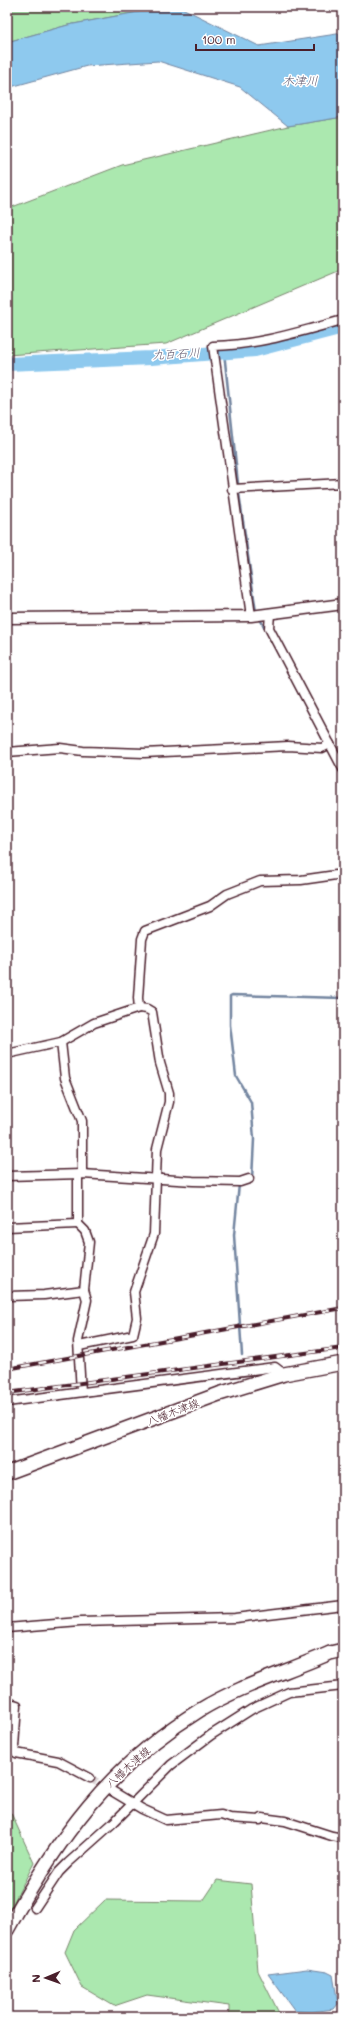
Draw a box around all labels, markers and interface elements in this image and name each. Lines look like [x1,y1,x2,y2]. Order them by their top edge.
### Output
scale bar [196,26,314,52]
text: 100 m [202,31,236,47]
water label: 木津川 [282,72,318,88]
water label: 九百石川 [152,344,200,362]
street label: 八幡木津線 [144,1395,201,1428]
street label: 八幡木津線 [102,1743,153,1791]
north arrow [26,1958,66,1998]
text: N [28,1974,43,1983]

